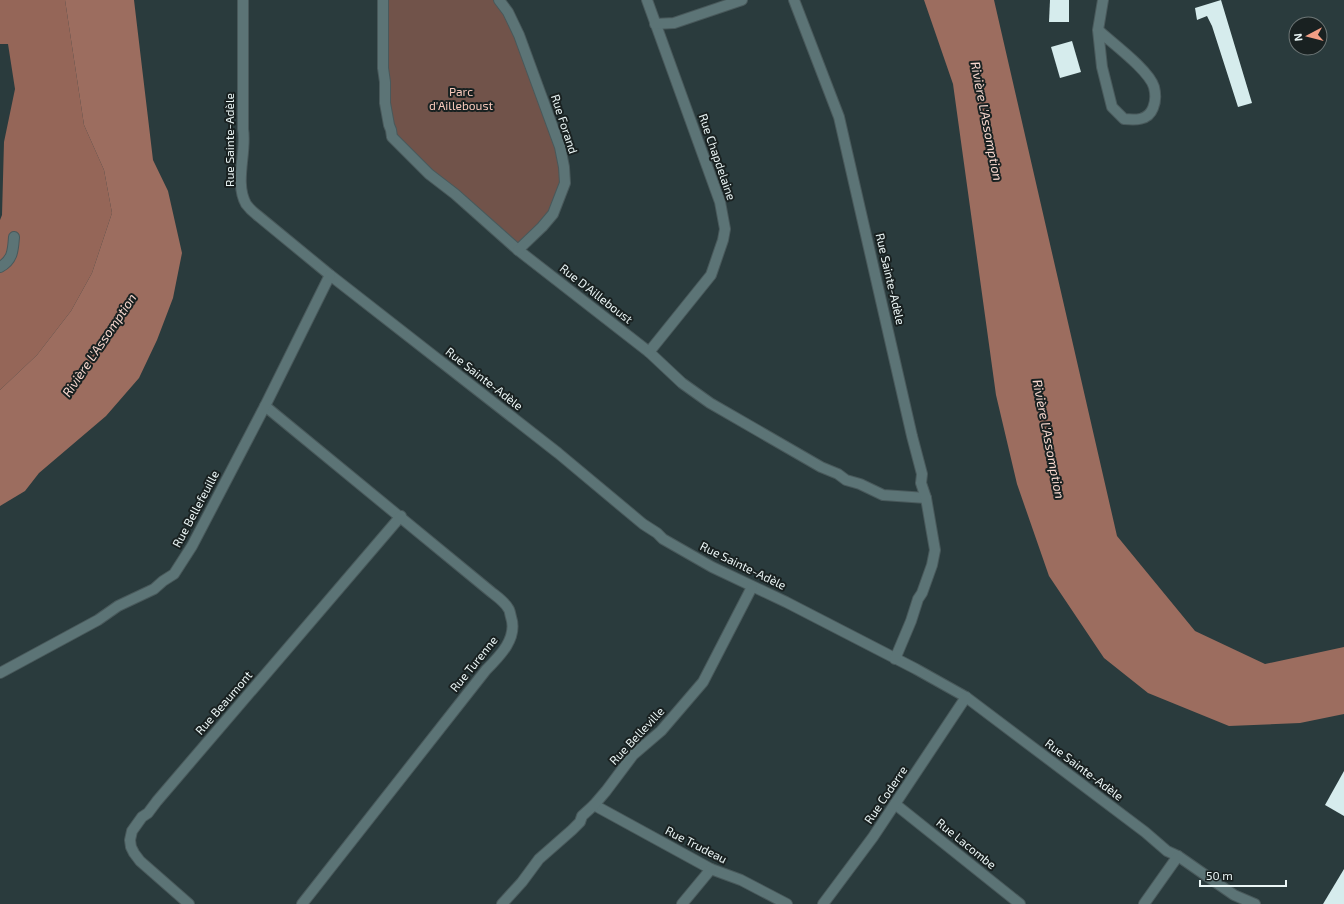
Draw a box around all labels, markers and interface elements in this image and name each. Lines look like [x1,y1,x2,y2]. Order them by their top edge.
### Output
north arrow [1288,16,1328,56]
text: N [1291,32,1305,42]
water label: Rivière L'Assomption [968,60,1006,182]
park label: Parc d'Ailleboust [429,84,493,112]
street label: Rue Forand [549,92,581,155]
street label: Rue Sainte-Adèle [222,93,236,187]
street label: Rue Chapdelaine [697,112,739,202]
street label: Rue Sainte-Adèle [874,231,908,326]
street label: Rue D'Ailleboust [557,260,636,326]
water label: Rivière L'Assomption [58,290,140,400]
street label: Rue Sainte-Adèle [443,344,526,413]
water label: Rivière L'Assomption [1030,378,1068,500]
street label: Rue Bellefeuille [169,468,221,549]
street label: Rue Sainte-Adèle [698,538,789,592]
street label: Rue Turenne [447,633,500,694]
street label: Rue Beaumont [192,667,255,737]
street label: Rue Belleville [606,704,667,767]
street label: Rue Sainte-Adèle [1043,735,1126,803]
street label: Rue Coderre [861,763,910,826]
street label: Rue Lacombe [934,815,999,871]
street label: Rue Trudeau [663,823,730,866]
scale bar [1200,862,1286,888]
text: 50 m [1206,868,1233,882]

